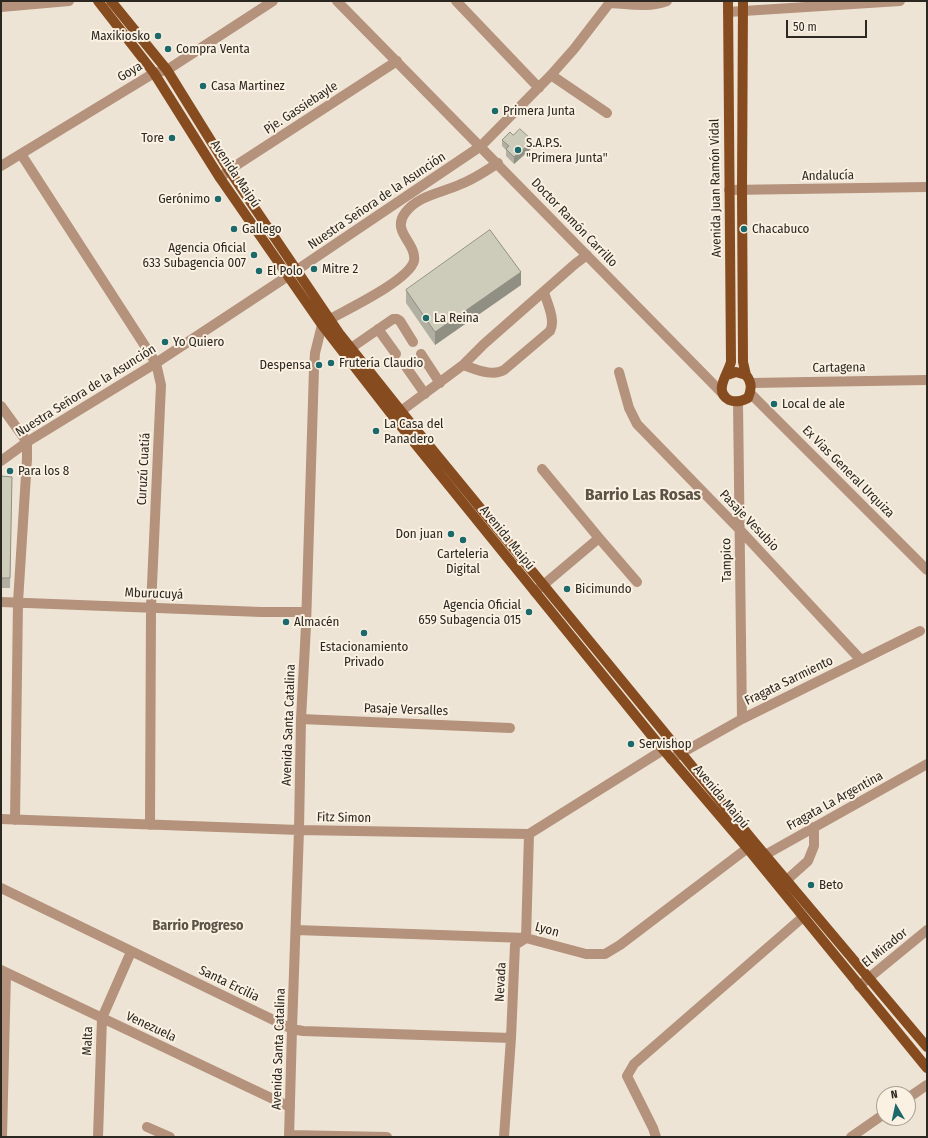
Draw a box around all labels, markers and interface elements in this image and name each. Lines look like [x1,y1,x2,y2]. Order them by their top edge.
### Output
scale bar [788,12,869,38]
text: 50 m [793,20,817,34]
place label: Maxikiosko [91,28,150,44]
marker: Maxikiosko [153,31,163,41]
place label: Compra Venta [176,41,250,57]
marker: Compra Venta [163,44,173,54]
street label: Goya [115,59,145,85]
place label: Casa Martinez [211,78,285,94]
street label: Pje. Gassiebayle [261,78,341,138]
marker: Casa Martinez [198,81,208,91]
place label: Primera Junta [503,103,575,119]
marker: Primera Junta [490,106,500,116]
street label: Avenida Juan Ramón Vidal [707,119,725,257]
place label: Tore [141,130,164,146]
marker: Tore [167,133,177,143]
place label: S.A.P.S. "Primera Junta" [526,135,608,166]
street label: Avenida Maipú [207,137,263,211]
marker: S.A.P.S. "Primera Junta" [513,145,523,155]
street label: Nuestra Señora de la Asunción [305,149,449,253]
street label: Andalucía [802,168,854,184]
street label: Doctor Ramón Carrillo [528,175,620,271]
place label: Gerónimo [158,191,210,207]
marker: Gerónimo [213,194,223,204]
place label: Gallego [242,221,282,237]
place label: Chacabuco [752,221,809,237]
marker: Gallego [229,224,239,234]
marker: Chacabuco [739,224,749,234]
place label: Agencia Oficial 633 Subagencia 007 [143,240,246,271]
marker: Agencia Oficial 633 Subagencia 007 [249,250,259,260]
place label: Mitre 2 [322,261,358,277]
place label: El Polo [267,263,303,279]
marker: Mitre 2 [309,264,319,274]
marker: El Polo [254,266,264,276]
place label: La Reina [434,310,479,326]
marker: La Reina [421,313,431,323]
place label: Yo Quiero [173,334,224,350]
marker: Yo Quiero [160,337,170,347]
street label: Nuestra Señora de la Asunción [13,341,159,441]
place label: Frutería Claudio [339,355,423,371]
place label: Despensa [259,357,311,373]
marker: Frutería Claudio [326,358,336,368]
marker: Despensa [314,360,324,370]
street label: Cartagena [812,360,866,376]
place label: Local de ale [782,396,845,412]
marker: Local de ale [769,399,779,409]
place label: La Casa del Panadero [384,416,444,447]
street label: Ex Vias General Urquiza [799,423,897,521]
marker: La Casa del Panadero [371,426,381,436]
street label: Curuzú Cuatiá [134,432,154,506]
place label: Para los 8 [18,463,69,479]
marker: Para los 8 [5,466,15,476]
district label: Barrio Las Rosas [585,485,701,505]
street label: Pasaje Vesubio [716,487,782,555]
street label: Avenida Maipú [476,503,538,573]
place label: Don juan [395,526,443,542]
marker: Don juan [446,529,456,539]
marker: Carteleria Digital [458,535,468,545]
street label: Tampico [719,538,735,582]
place label: Carteleria Digital [437,546,489,577]
place label: Bicimundo [575,581,632,597]
marker: Bicimundo [562,584,572,594]
street label: Mburucuyá [124,585,184,603]
place label: Agencia Oficial 659 Subagencia 015 [418,597,521,628]
marker: Agencia Oficial 659 Subagencia 015 [524,607,534,617]
place label: Almacén [294,614,339,630]
marker: Almacén [281,617,291,627]
marker: Estacionamiento Privado [359,628,369,638]
place label: Estacionamiento Privado [320,639,408,670]
street label: Fragata Sarmiento [742,653,836,709]
street label: Avenida Santa Catalina [279,664,299,786]
street label: Pasaje Versalles [364,701,448,719]
place label: Servishop [639,736,692,752]
marker: Servishop [626,739,636,749]
street label: Avenida Maipú [690,762,752,832]
street label: Fragata La Argentina [784,768,886,834]
street label: Fitz Simon [317,810,371,826]
place label: Beto [819,877,843,893]
marker: Beto [806,880,816,890]
district label: Barrio Progreso [153,918,243,934]
street label: Lyon [533,919,561,941]
street label: El Mirador [859,925,911,971]
street label: Nevada [492,962,510,1002]
street label: Santa Ercilia [196,963,262,1005]
street label: Avenida Santa Catalina [269,988,289,1110]
street label: Venezuela [123,1009,179,1045]
street label: Malta [80,1026,96,1056]
north arrow [876,1086,916,1126]
text: N [890,1088,898,1102]

